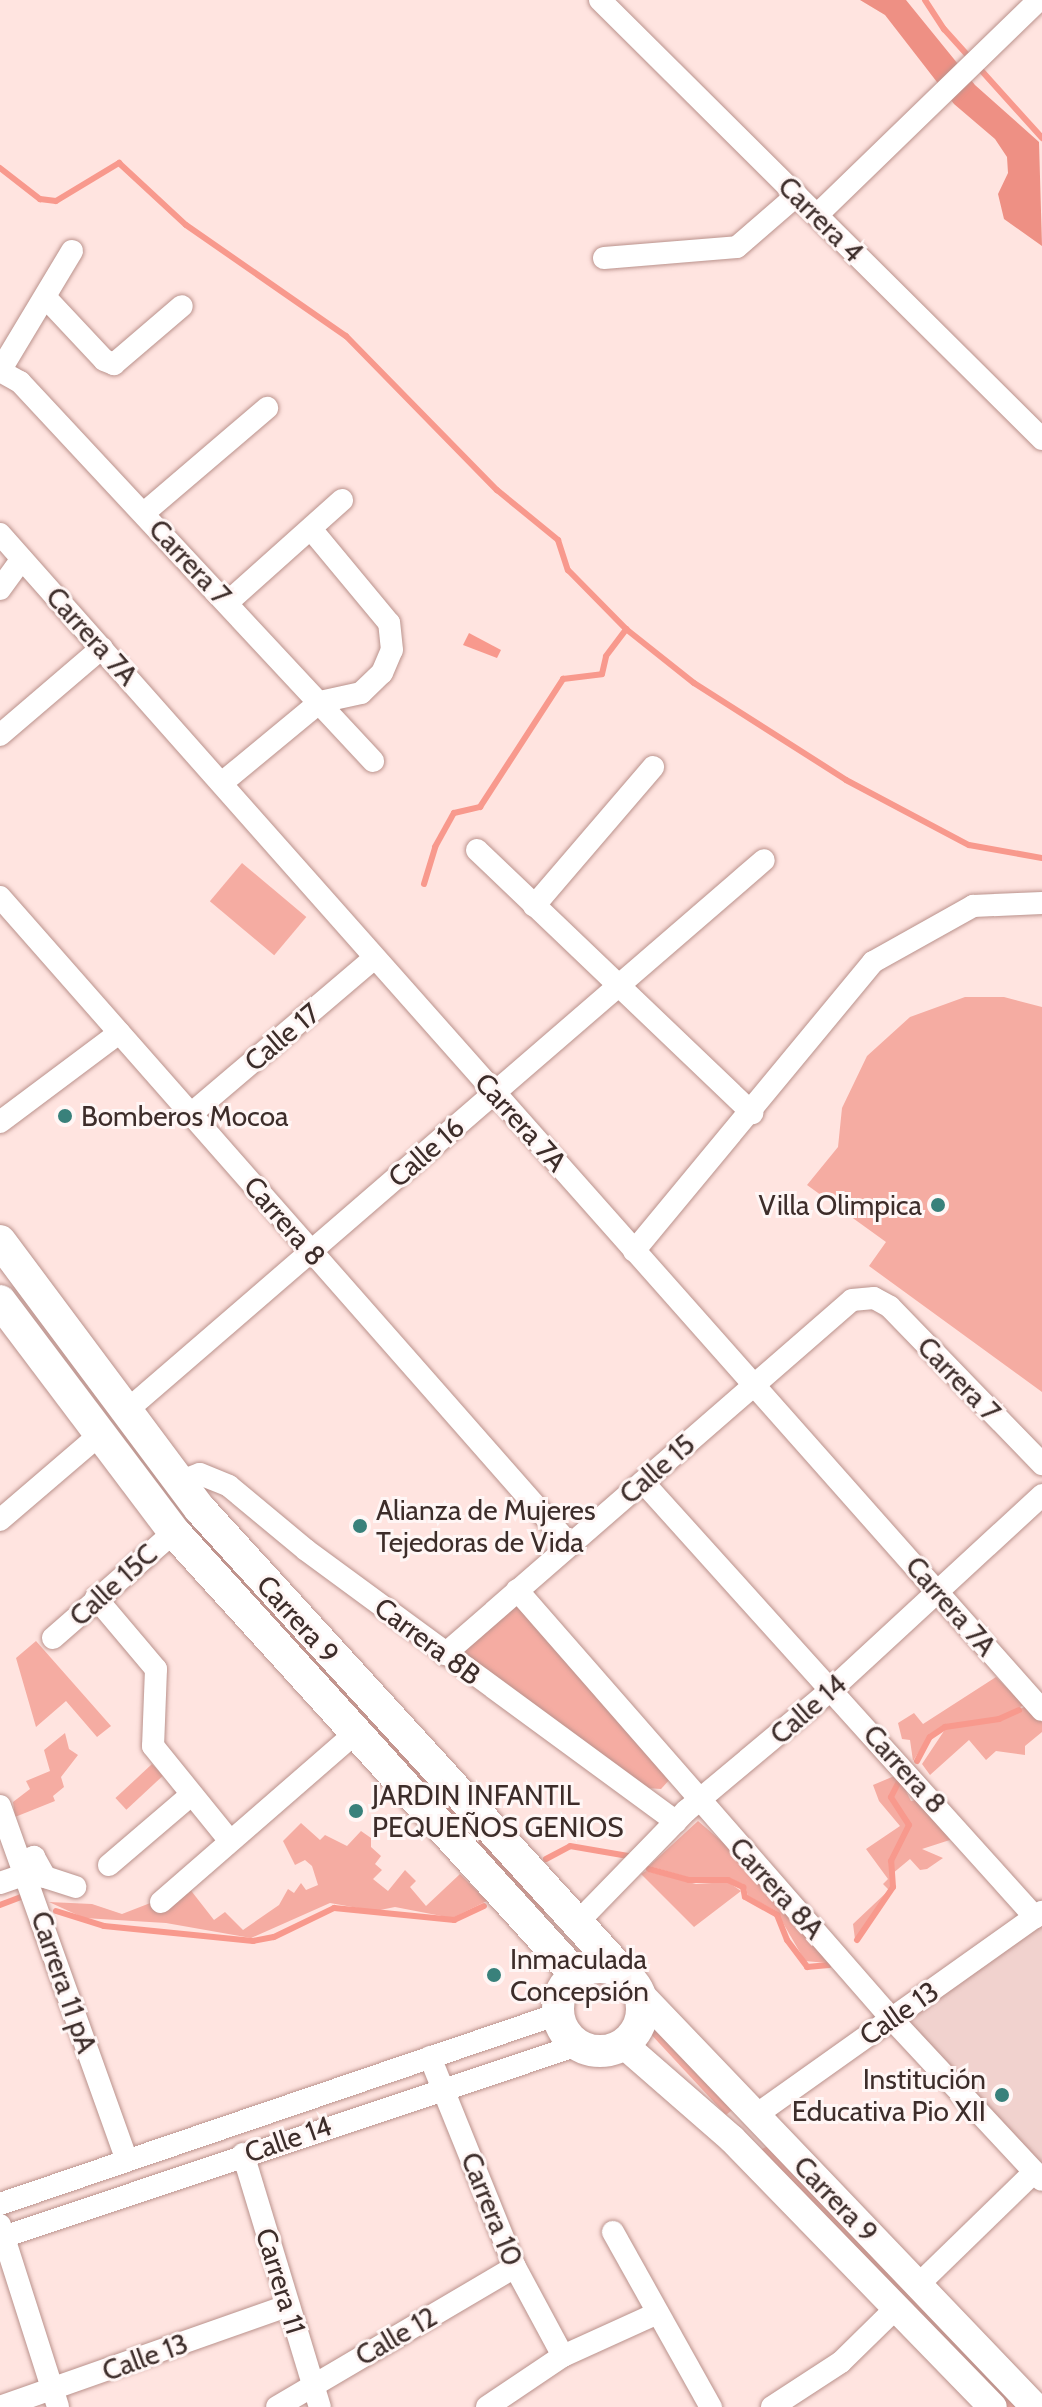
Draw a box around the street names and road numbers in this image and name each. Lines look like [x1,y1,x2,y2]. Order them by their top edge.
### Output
street label: Carrera 4 [771,169,871,269]
street label: Carrera 7 [142,512,238,612]
street label: Carrera 7A [39,580,145,692]
street label: Calle 17 [238,996,326,1078]
street label: Carrera 7A [468,1066,574,1178]
street label: Calle 16 [381,1110,471,1194]
street label: Carrera 8 [237,1169,333,1273]
street label: Carrera 7 [911,1330,1007,1428]
street label: Calle 15 [613,1427,701,1511]
street label: Calle 15C [62,1537,164,1633]
street label: Carrera 7A [899,1549,1003,1663]
street label: Carrera 9 [250,1568,346,1670]
street label: Carrera 8B [368,1590,488,1692]
street label: Calle 14 [763,1667,853,1751]
street label: Carrera 8 [856,1718,954,1820]
street label: Carrera 8A [723,1830,831,1946]
street label: Carrera 11 pA [24,1907,104,2057]
street label: Calle 13 [853,1974,945,2052]
street label: Calle 14 [240,2109,336,2169]
street label: Carrera 10 [454,2147,530,2271]
street label: Carrera 9 [787,2149,885,2249]
street label: Carrera 11 [249,2224,313,2338]
street label: Calle 12 [349,2299,443,2373]
street label: Calle 13 [98,2326,192,2388]

